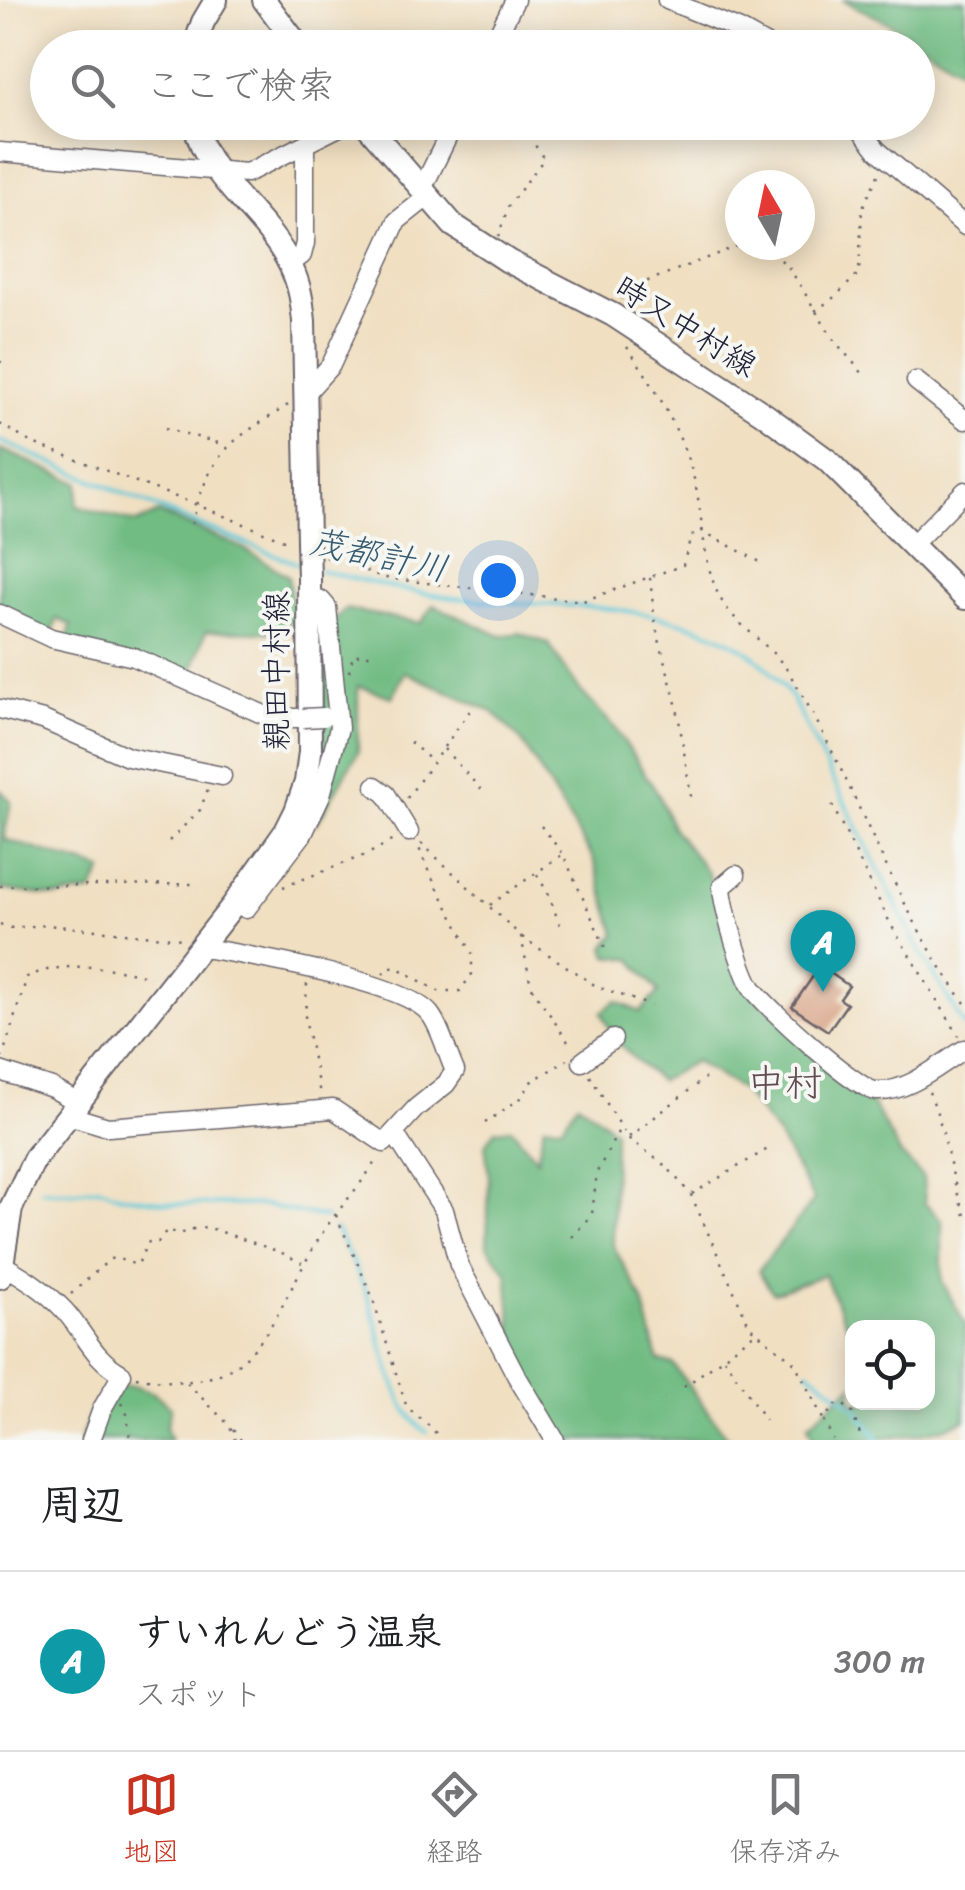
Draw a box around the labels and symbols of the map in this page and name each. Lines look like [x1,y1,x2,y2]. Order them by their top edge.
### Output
north arrow [725,170,815,260]
street label: 時又中村線 [603,260,769,393]
water label: 茂都計川 [304,510,454,600]
your location [473,555,524,606]
street label: 親田中村線 [248,591,305,751]
pin: A [790,910,856,992]
district label: 中村 [747,1050,823,1117]

